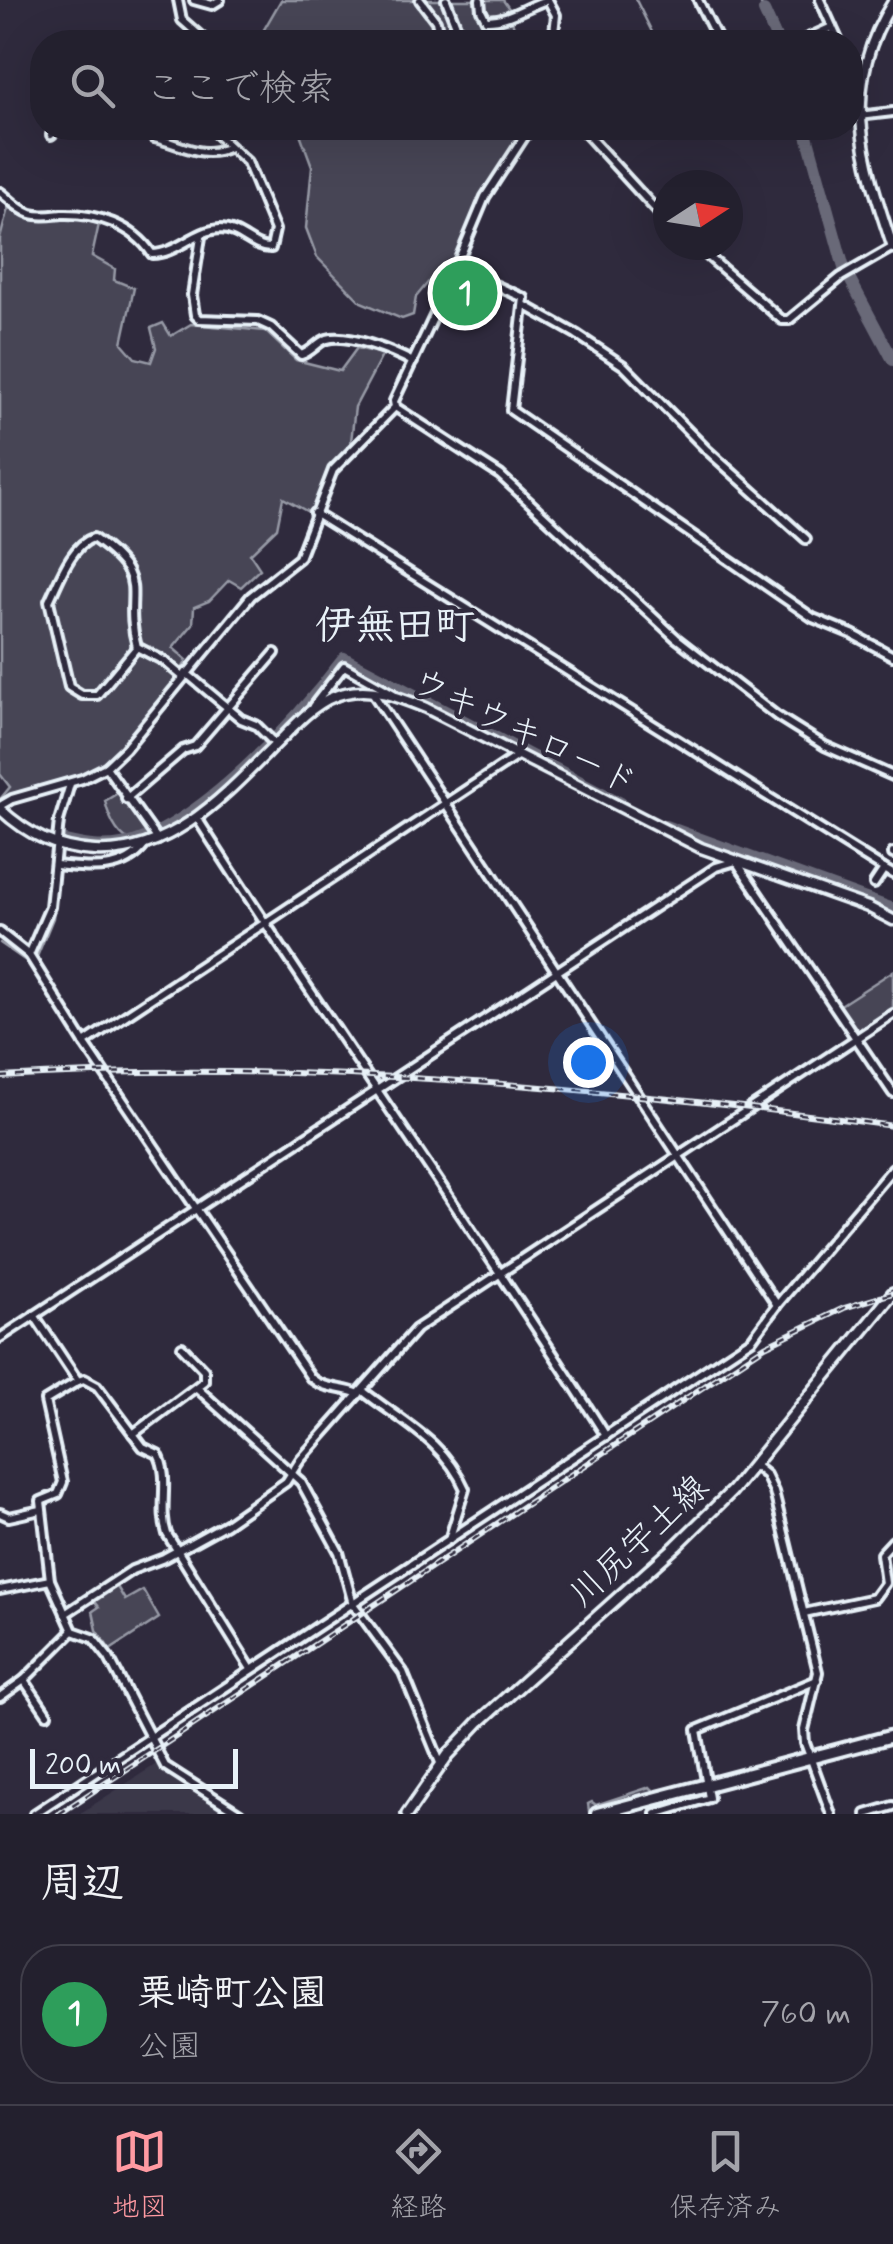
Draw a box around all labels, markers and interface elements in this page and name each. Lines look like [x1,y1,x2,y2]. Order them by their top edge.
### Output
search box [30,30,863,140]
icon: search [65,58,120,113]
text: ここで検索 [145,65,335,114]
north arrow [653,170,743,260]
pin: 1 [432,256,498,330]
district label: 伊無田町 [315,601,475,653]
street label: ウキウキロード [404,658,644,807]
your location [563,1037,614,1088]
street label: 川尻宇土線 [560,1465,719,1618]
scale bar [30,1744,238,1788]
text: 200 m [45,1748,121,1785]
text: 周辺 [40,1857,124,1912]
text: 栗崎町公園 [137,1970,327,2019]
text: 1 [67,1993,82,2035]
text: 760 m [761,1993,851,2035]
text: 公園 [137,2026,201,2068]
tab: 地図 [111,2124,168,2227]
tab: 経路 [390,2124,447,2227]
tab: 保存済み [669,2124,782,2227]

